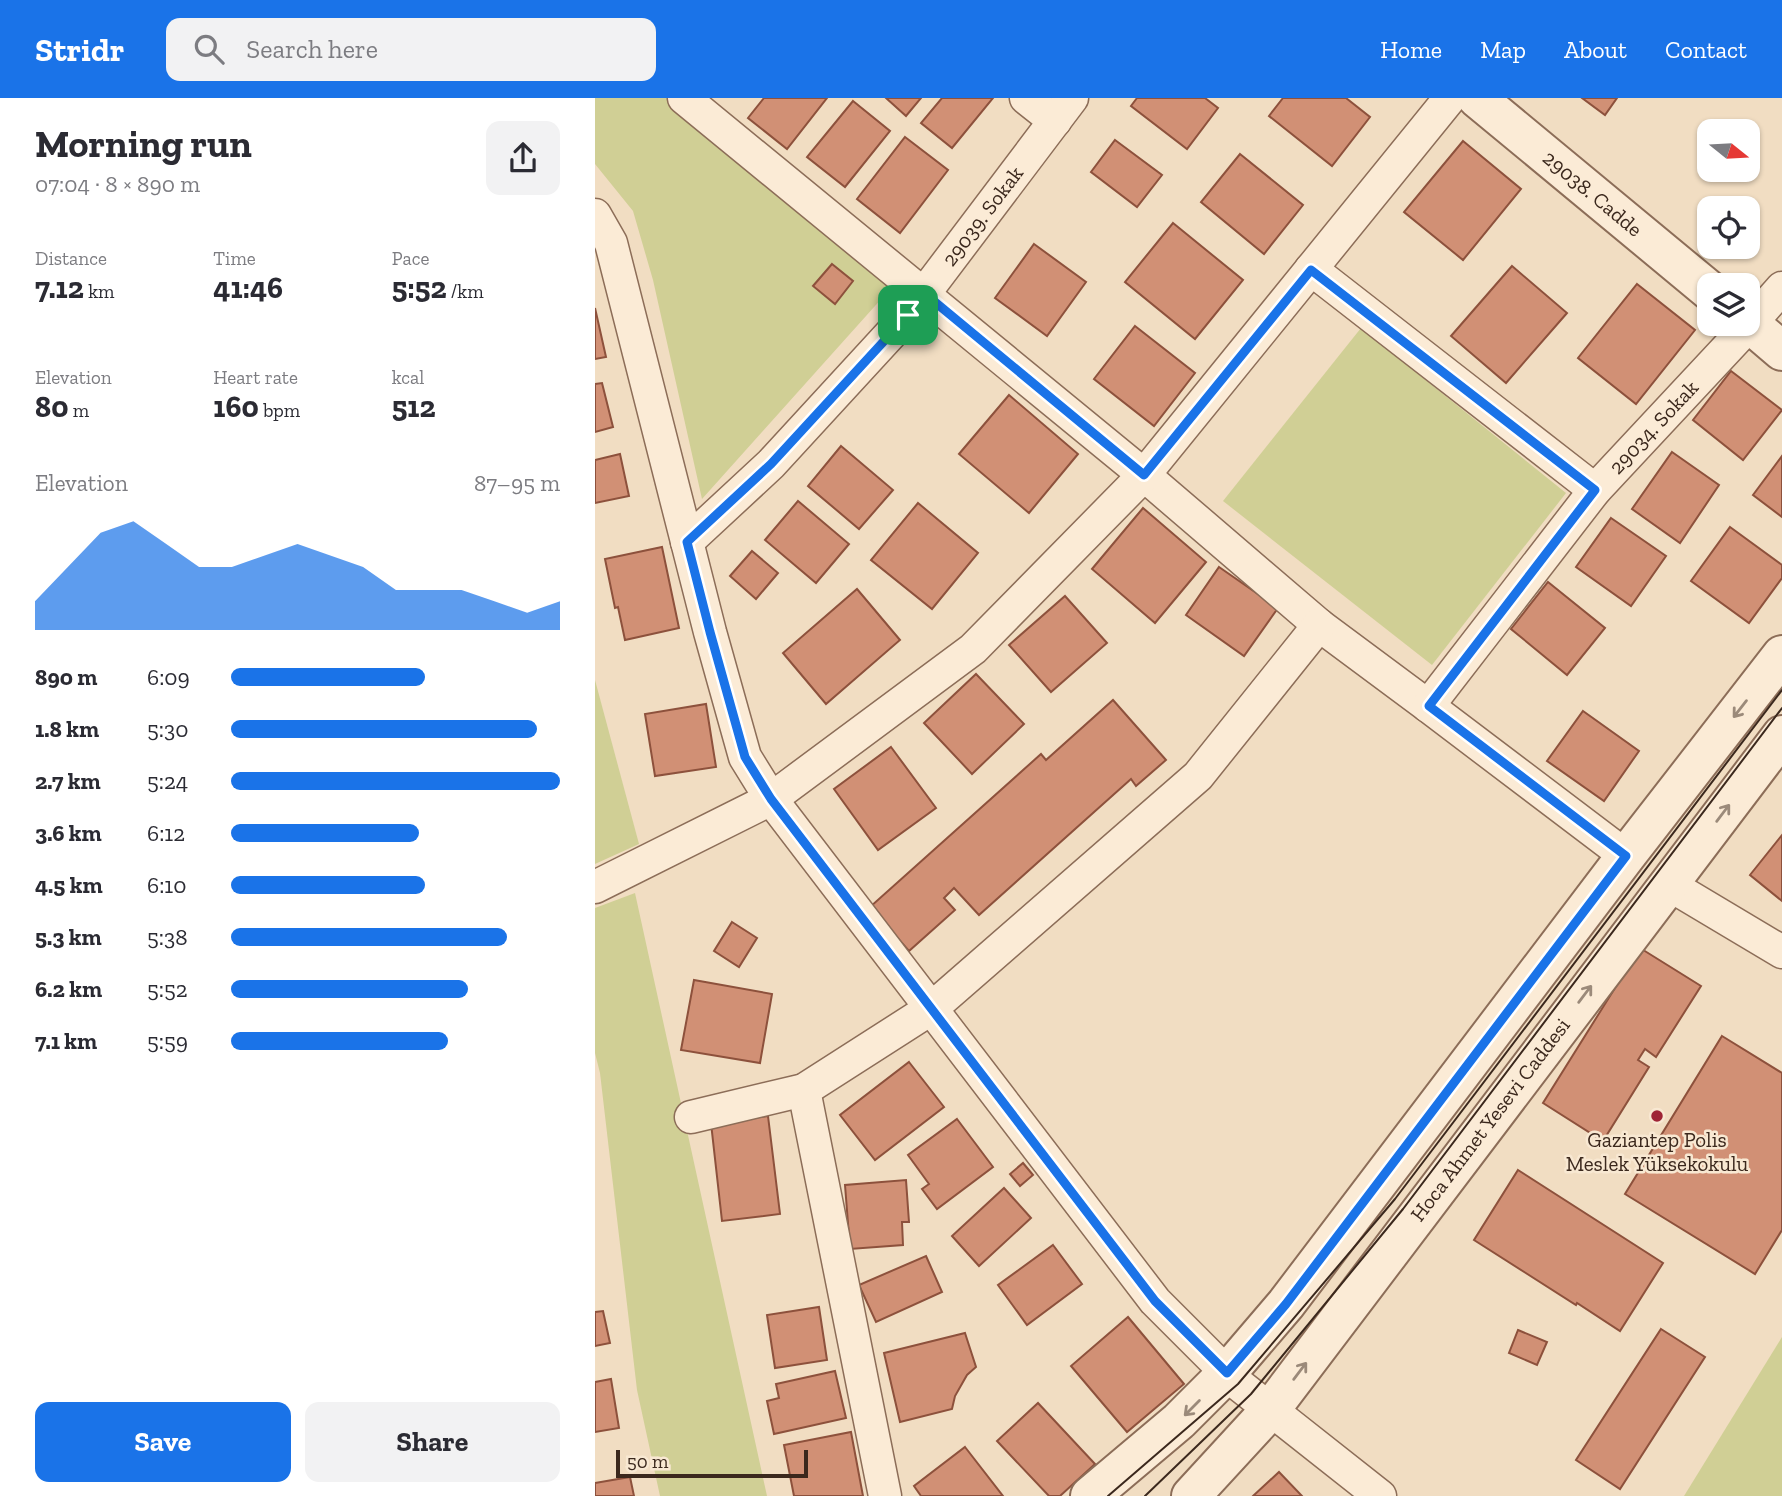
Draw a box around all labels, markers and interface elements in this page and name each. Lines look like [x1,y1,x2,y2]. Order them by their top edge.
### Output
search box [166,18,656,81]
text: Stridr [35,30,124,69]
icon: search [190,30,228,68]
text: Search here [246,33,378,65]
text: Home [1380,35,1442,64]
text: Map [1480,35,1526,64]
text: About [1564,35,1627,64]
text: Contact [1665,35,1747,64]
north arrow [1697,119,1761,182]
map controls [1697,119,1760,336]
text: Morning run [35,121,252,167]
button: share [486,121,560,195]
street label: 29038. Cadde [1538,145,1648,242]
street label: 29039. Sokak [937,161,1028,271]
text: 07:04 · 8 × 890 m [35,170,200,198]
button: locate [1697,196,1760,259]
text: Distance [35,247,107,270]
text: Time [213,247,256,270]
text: Pace [392,247,429,270]
text: 7.12 [35,270,84,306]
text: 41:46 [213,270,283,306]
text: 5:52 [392,270,447,306]
button: layers [1697,273,1760,336]
text: km [84,280,114,303]
text: /km [447,280,484,303]
pin [878,285,938,345]
icon: arrive [889,296,927,334]
text: Elevation [35,366,112,389]
text: Heart rate [213,366,298,389]
text: kcal [392,366,424,389]
street label: 29034. Sokak [1604,375,1703,479]
text: 80 [35,389,68,425]
text: 160 [213,389,259,425]
text: 512 [392,389,436,425]
text: m [68,399,89,422]
text: bpm [259,399,300,422]
text: Elevation [35,469,128,497]
text: 87–95 m [474,469,560,497]
text: 890 m [35,663,97,691]
text: 6:09 [147,663,190,691]
one-way arrow [1733,699,1748,718]
text: 1.8 km [35,715,99,743]
text: 5:30 [147,715,188,743]
text: 2.7 km [35,767,101,795]
text: 5:24 [147,767,188,795]
one-way arrow [1715,804,1730,822]
text: 3.6 km [35,819,102,847]
text: 6:12 [147,819,185,847]
text: 4.5 km [35,871,103,899]
text: 6:10 [147,871,186,899]
text: 5.3 km [35,923,102,951]
text: 5:38 [147,923,188,951]
text: 6.2 km [35,975,102,1003]
text: 5:52 [147,975,188,1003]
one-way arrow [1578,985,1592,1004]
street label: Hoca Ahmet Yesevi Caddesi [1405,1013,1575,1226]
text: 7.1 km [35,1027,97,1055]
text: 5:59 [147,1027,188,1055]
marker: Gaziantep Polis Meslek Yüksekokulu [1649,1108,1665,1124]
place label: Gaziantep Polis Meslek Yüksekokulu [1566,1127,1749,1176]
one-way arrow [1293,1362,1308,1381]
one-way arrow [1184,1400,1201,1417]
button: Save [35,1402,291,1482]
button: Share [305,1402,560,1482]
scale bar [616,1447,809,1479]
text: 50 m [627,1450,668,1473]

